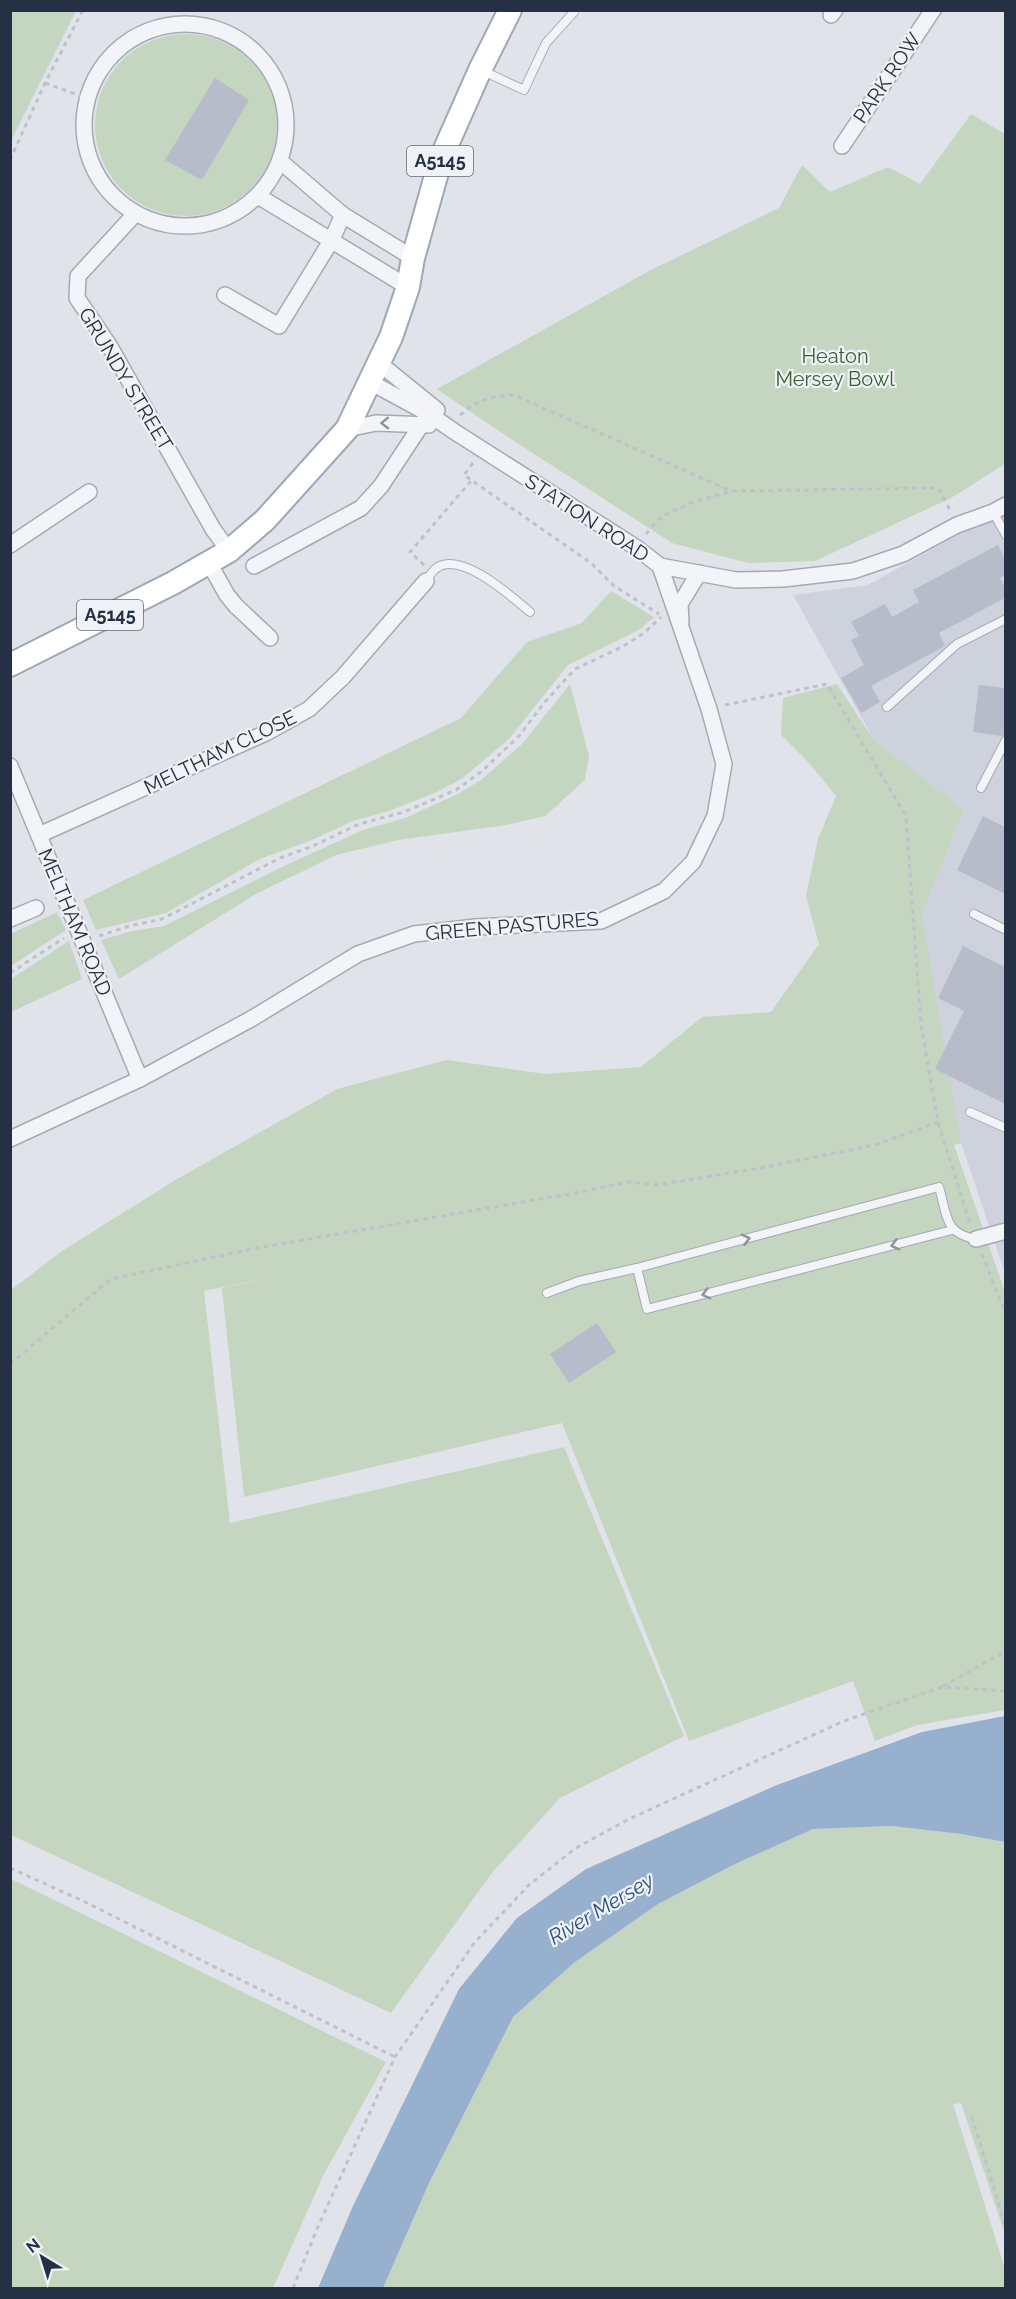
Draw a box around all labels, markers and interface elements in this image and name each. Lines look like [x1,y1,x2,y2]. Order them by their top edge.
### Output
street label: PARK ROW [848,28,926,128]
road number: A5145 [407,146,473,176]
street label: GRUNDY STREET [74,303,178,455]
park label: Heaton Mersey Bowl [775,344,895,391]
one-way arrow [380,417,389,429]
street label: STATION ROAD [520,469,654,567]
road number: A5145 [77,600,143,630]
street label: MELTHAM CLOSE [140,705,300,799]
street label: MELTHAM ROAD [33,845,117,999]
street label: GREEN PASTURES [424,906,600,946]
one-way arrow [740,1234,751,1246]
one-way arrow [890,1237,900,1250]
one-way arrow [702,1286,712,1299]
water label: River Mersey [544,1867,658,1950]
north arrow [12,2227,72,2287]
text: N [22,2234,44,2257]

